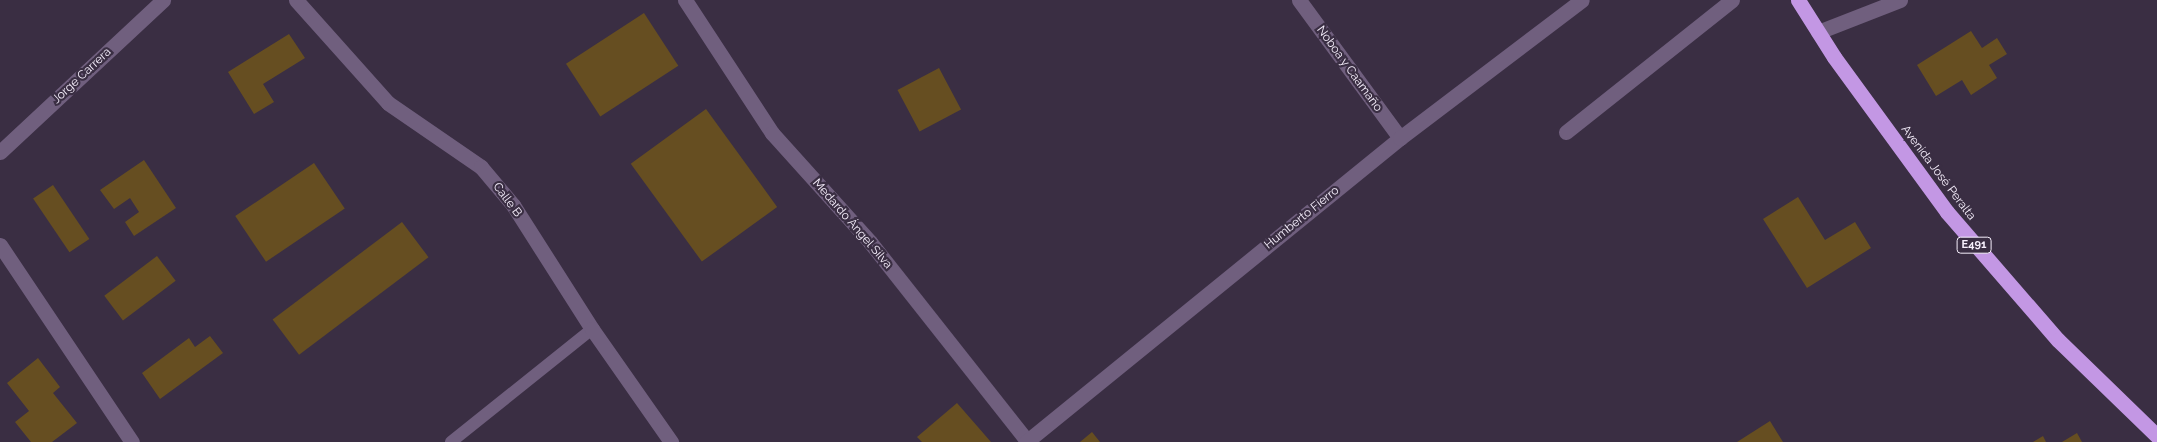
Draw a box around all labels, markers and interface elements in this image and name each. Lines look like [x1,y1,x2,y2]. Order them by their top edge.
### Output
street label: Noboa y Caamaño [1313,23,1385,115]
street label: Jorge Carrera [50,45,114,107]
street label: Avenida José Peralta [1898,123,1978,223]
street label: Medardo Ángel Silva [809,176,895,272]
street label: Calle B [489,180,525,220]
street label: Humberto Fierro [1262,183,1342,253]
road number: E491 [1956,236,1992,254]

